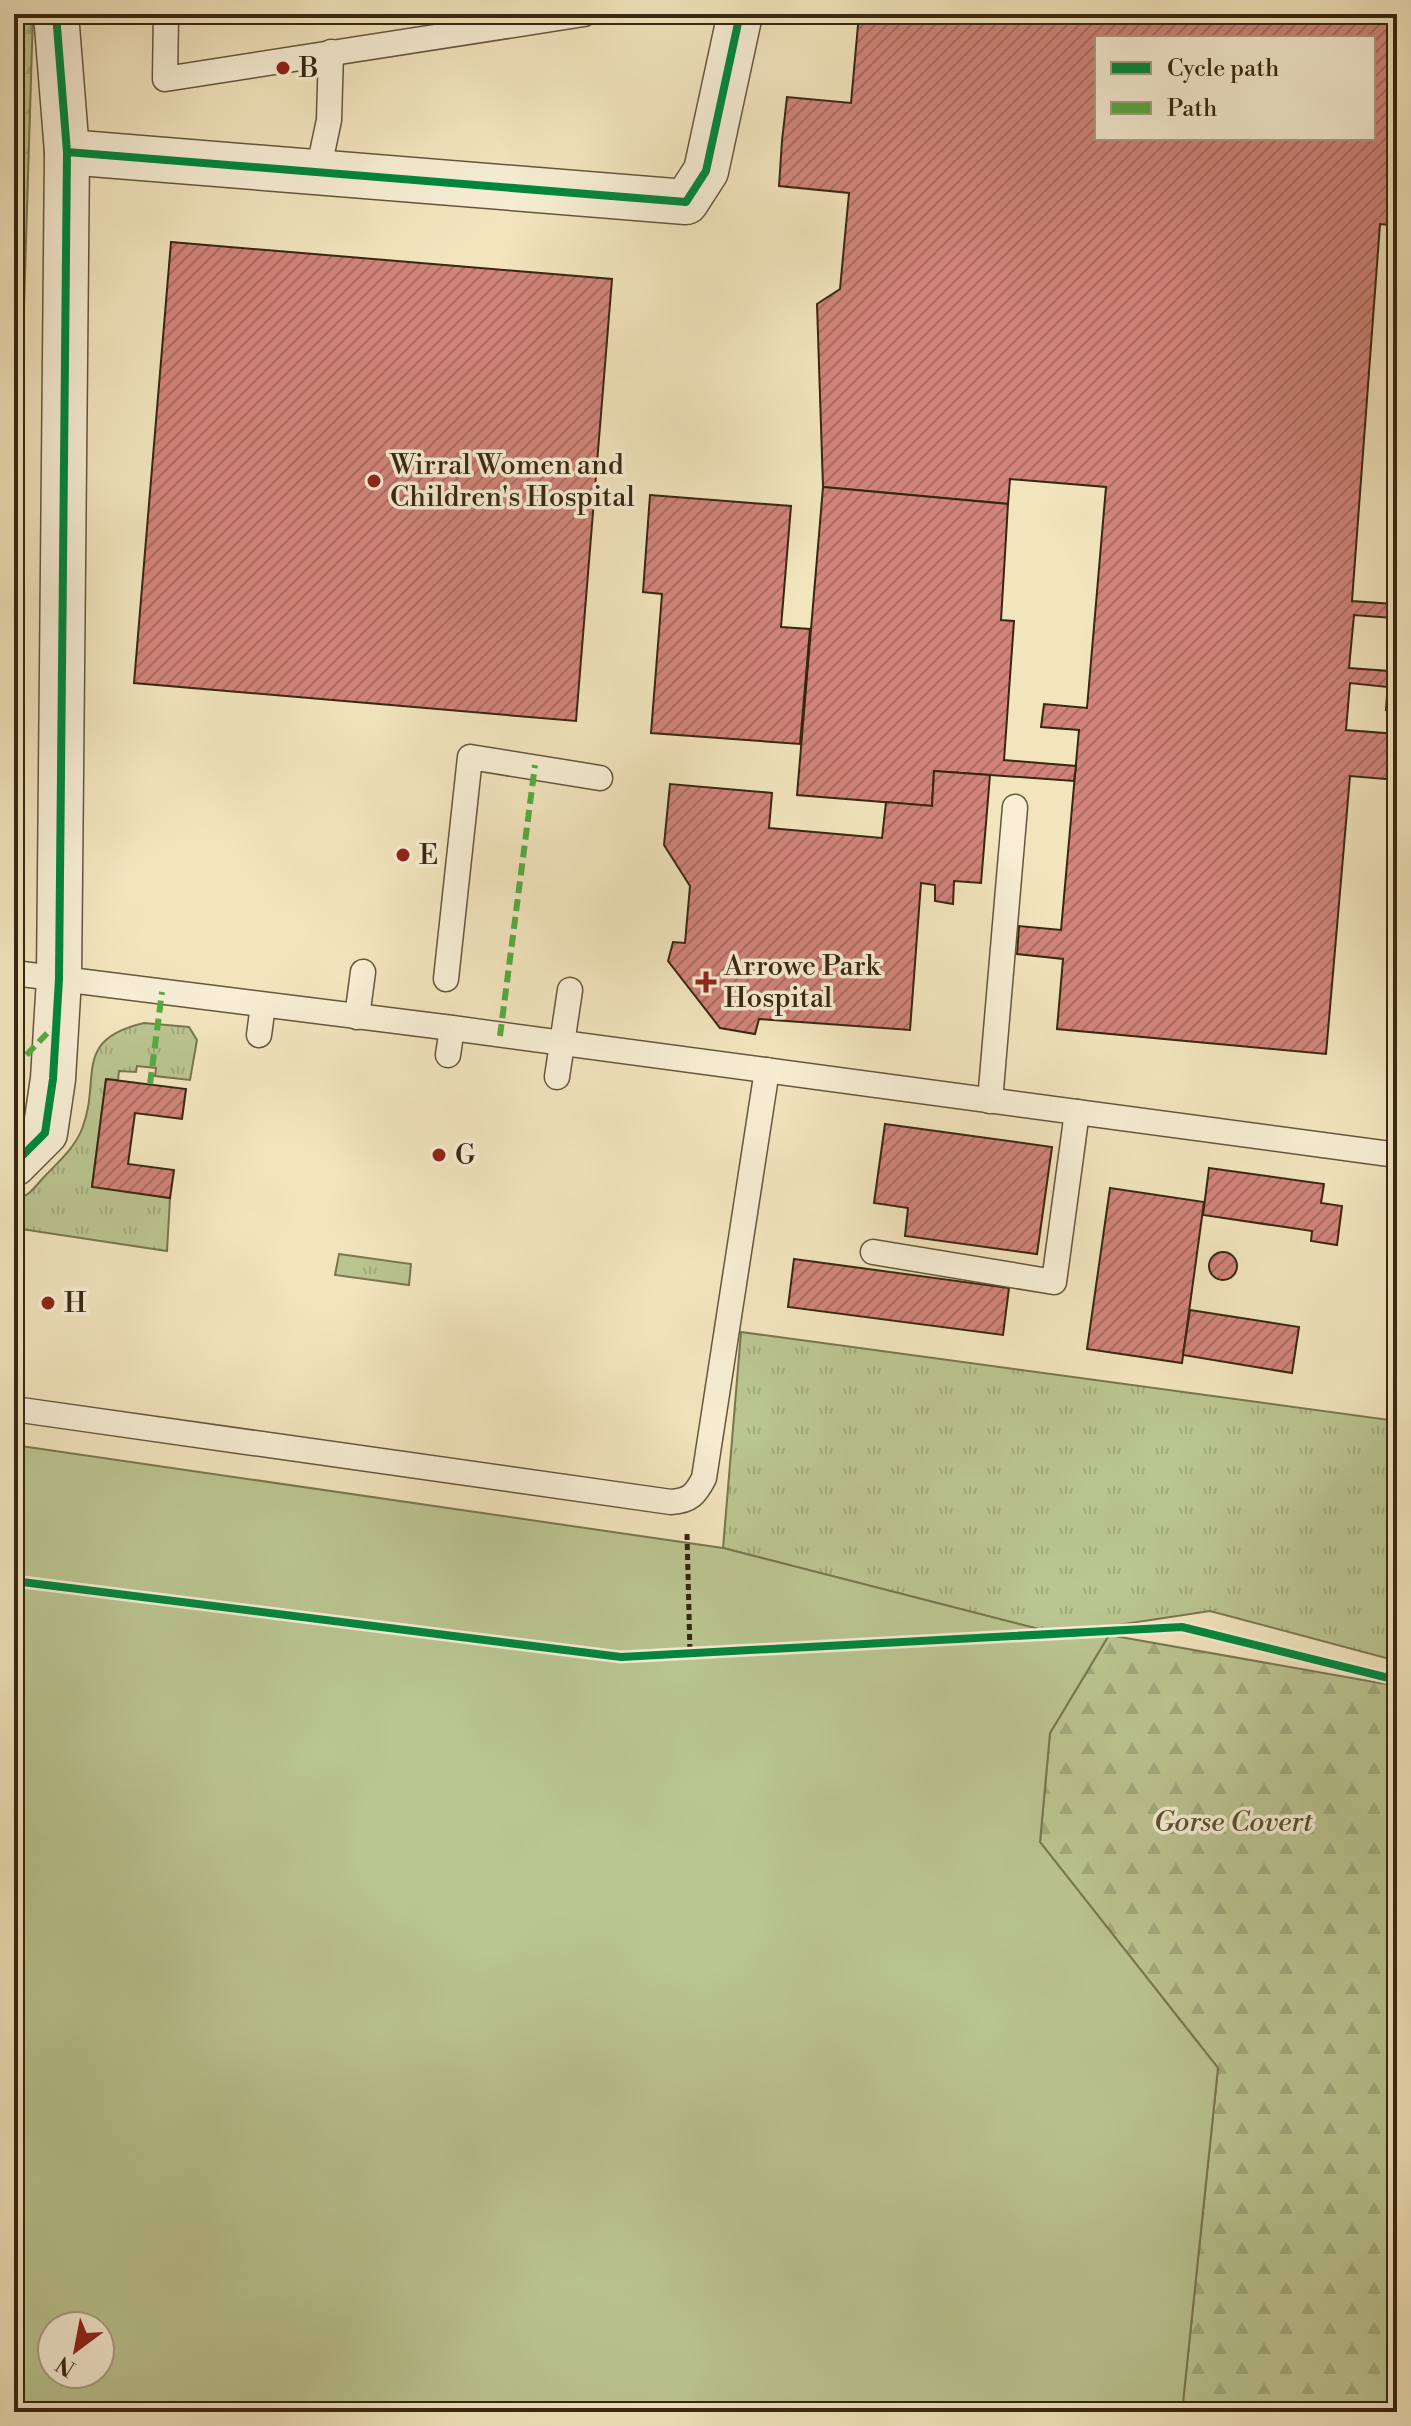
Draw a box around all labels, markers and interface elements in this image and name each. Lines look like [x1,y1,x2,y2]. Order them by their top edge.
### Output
legend [1095,36,1375,140]
place label: B [298,51,319,86]
text: Cycle path [1167,54,1279,84]
marker: B [274,59,292,77]
text: Path [1167,94,1217,124]
place label: Wirral Women and Children's Hospital [389,448,635,515]
marker: Wirral Women and Children's Hospital [365,472,383,490]
place label: E [419,838,438,873]
marker: E [394,846,412,864]
place label: Arrowe Park Hospital [723,949,882,1016]
marker: Arrowe Park Hospital [695,971,717,993]
place label: G [455,1138,476,1173]
marker: G [430,1146,448,1164]
place label: H [64,1286,87,1321]
marker: H [39,1294,57,1312]
park label: Gorse Covert [1154,1805,1313,1840]
north arrow [36,2310,116,2390]
text: N [51,2349,81,2382]

